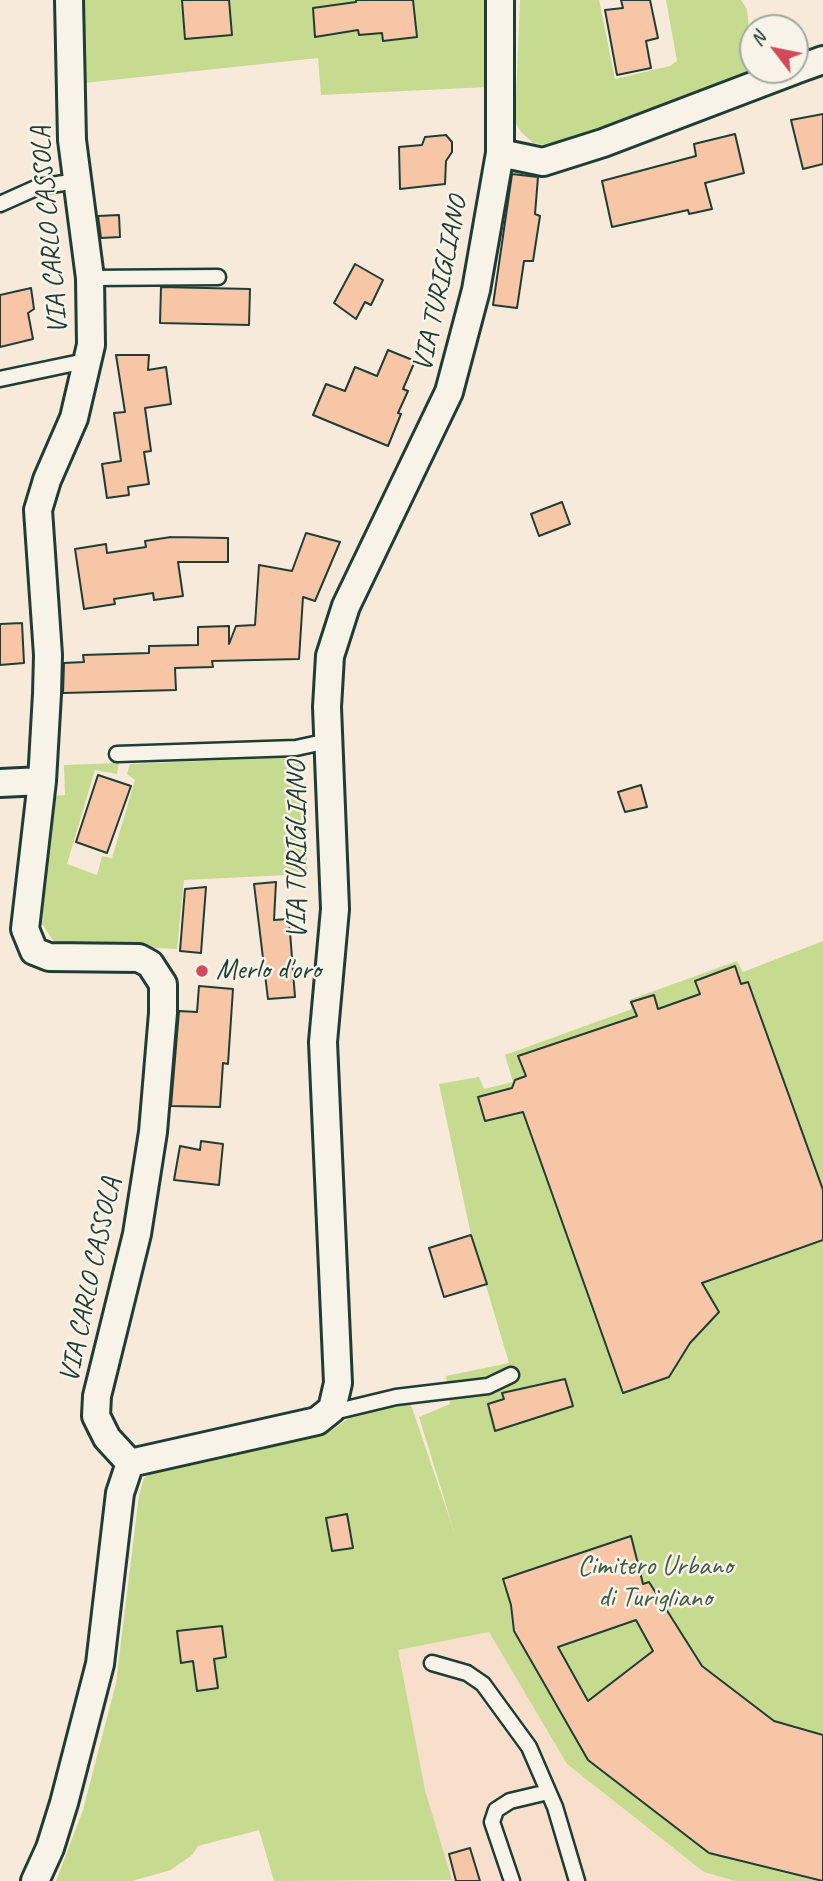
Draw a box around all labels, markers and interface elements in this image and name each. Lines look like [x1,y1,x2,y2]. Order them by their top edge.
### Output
north arrow [739,14,809,84]
text: N [745,28,771,50]
street label: VIA CARLO CASSOLA [24,125,76,335]
street label: VIA TURIGLIANO [406,194,476,374]
street label: VIA TURIGLIANO [281,761,315,939]
place label: Merlo d'oro [216,954,321,988]
marker: Merlo d'oro [194,963,210,979]
street label: VIA CARLO CASSOLA [53,1175,129,1385]
park label: Cimitero Urbano di Turigliano [577,1550,733,1616]

